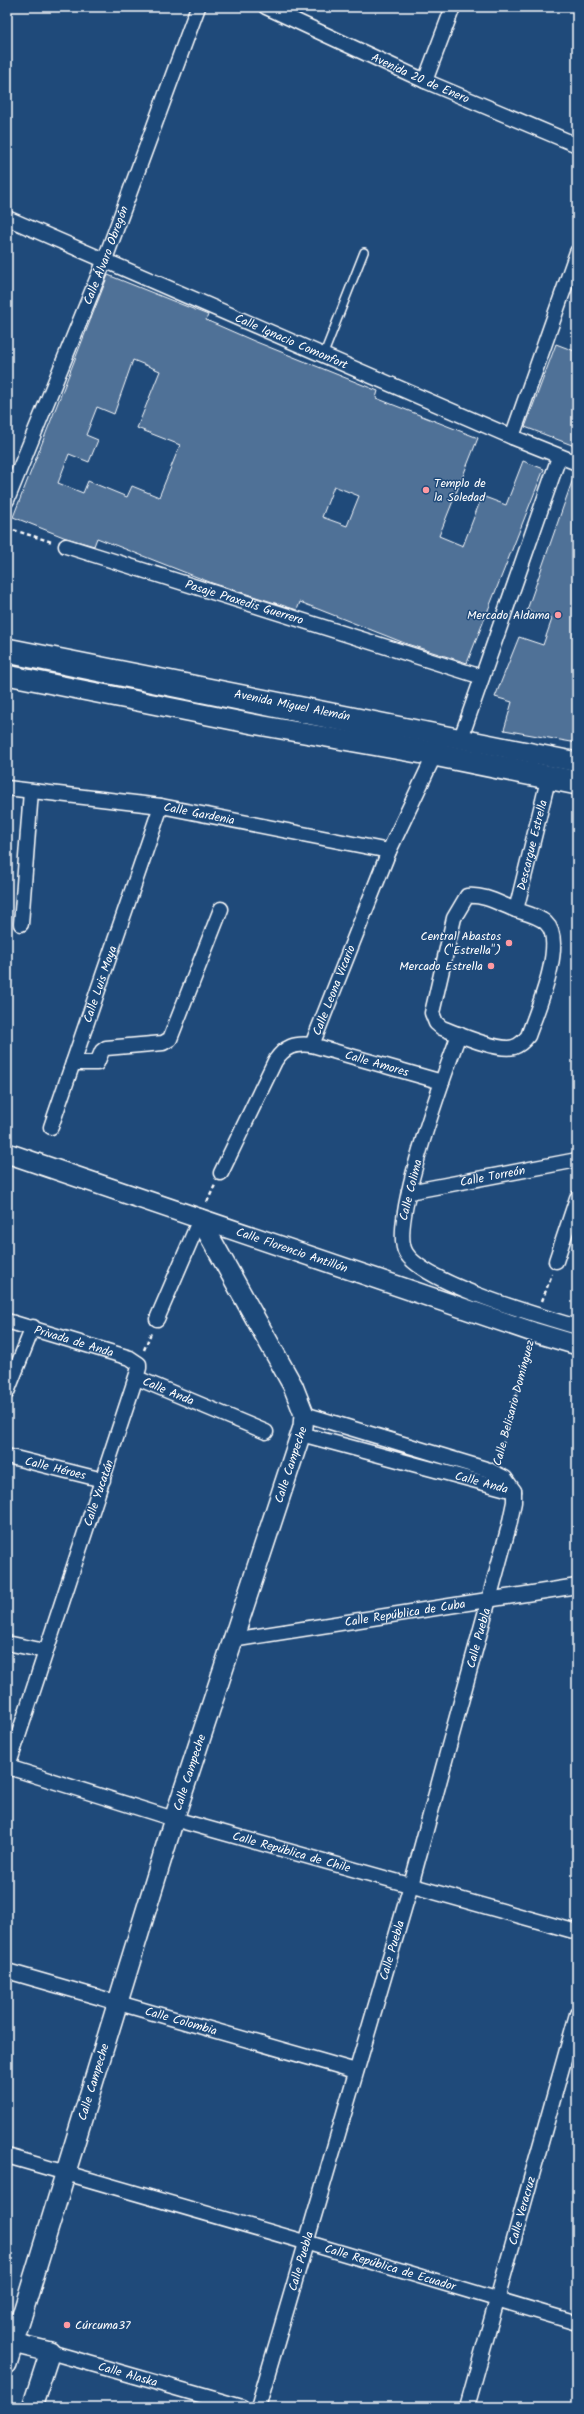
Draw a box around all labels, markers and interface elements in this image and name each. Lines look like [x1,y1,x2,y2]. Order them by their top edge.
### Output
street label: Avenida 20 de Enero [368,48,472,108]
street label: Calle Álvaro Obregón [78,203,133,308]
street label: Calle Ignacio Comonfort [232,308,351,374]
place label: Templo de la Soledad [434,474,486,507]
marker: Templo de la Soledad [421,485,431,495]
street label: Pasaje Praxedis Guerrero [183,575,306,630]
place label: Mercado Aldama [467,606,550,625]
marker: Mercado Aldama [553,610,563,620]
street label: Avenida Miguel Alemán [233,684,352,726]
street label: Calle Gardenia [162,797,237,830]
street label: Descargue Estrella [512,797,552,892]
place label: Central Abastos ("Estrella") [420,927,501,960]
marker: Central Abastos ("Estrella") [504,938,514,948]
street label: Calle Leona Vicario [307,942,360,1038]
street label: Calle Luis Moya [78,943,122,1025]
place label: Mercado Estrella [399,957,483,976]
marker: Mercado Estrella [486,961,496,971]
street label: Calle Amores [343,1045,411,1082]
street label: Calle Colima [394,1157,428,1223]
street label: Calle Torreón [458,1161,527,1192]
street label: Calle Florencio Antillón [234,1222,350,1278]
street label: Privada de Anda [32,1320,116,1362]
street label: Calle Belisario Domínguez [488,1338,540,1468]
street label: Calle Anda [140,1372,197,1411]
street label: Calle Campeche [269,1423,312,1506]
street label: Calle Héroes [23,1451,88,1485]
street label: Calle Yucatán [79,1457,119,1529]
street label: Calle Anda [453,1466,511,1499]
street label: Calle República de Cuba [343,1594,467,1632]
street label: Calle Puebla [461,1605,496,1670]
street label: Calle Campeche [168,1731,211,1813]
street label: Calle República de Chile [230,1826,353,1878]
street label: Calle Puebla [374,1918,410,1982]
street label: Calle Colombia [143,2001,220,2040]
street label: Calle Campeche [73,2040,114,2123]
street label: Calle Veracruz [503,2174,541,2247]
street label: Calle Puebla [283,2229,319,2293]
street label: Calle República de Ecuador [322,2239,459,2296]
place label: Cúrcuma37 [75,2316,131,2335]
marker: Cúrcuma37 [62,2320,72,2330]
street label: Calle Alaska [96,2357,160,2392]

